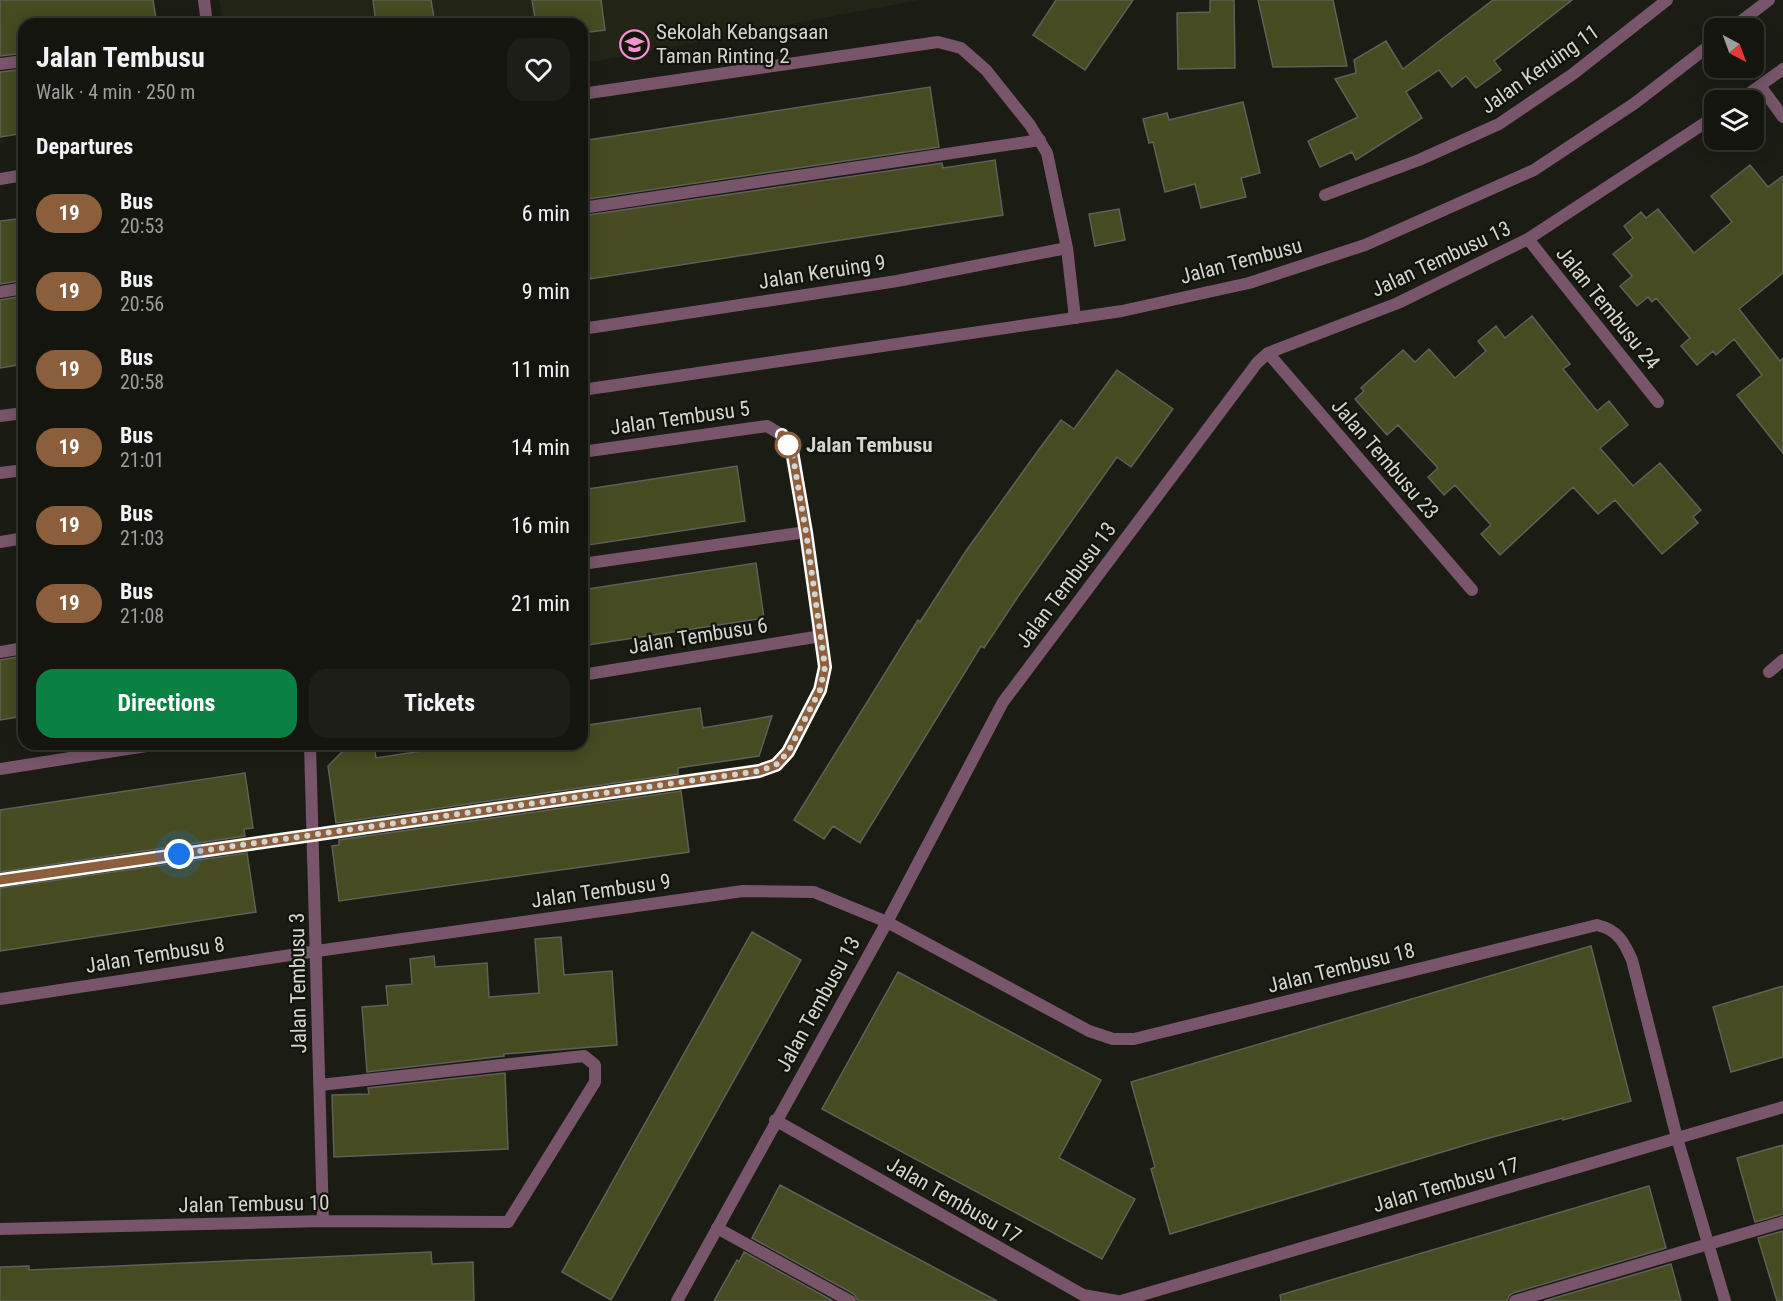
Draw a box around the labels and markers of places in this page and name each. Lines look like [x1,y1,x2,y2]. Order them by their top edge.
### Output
place label: Sekolah Kebangsaan Taman Rinting 2 [656,20,828,68]
school or university icon: Sekolah Kebangsaan Taman Rinting 2 [619,28,651,60]
marker: Jalan Tembusu [775,432,801,458]
place label: Jalan Tembusu [806,433,933,457]

